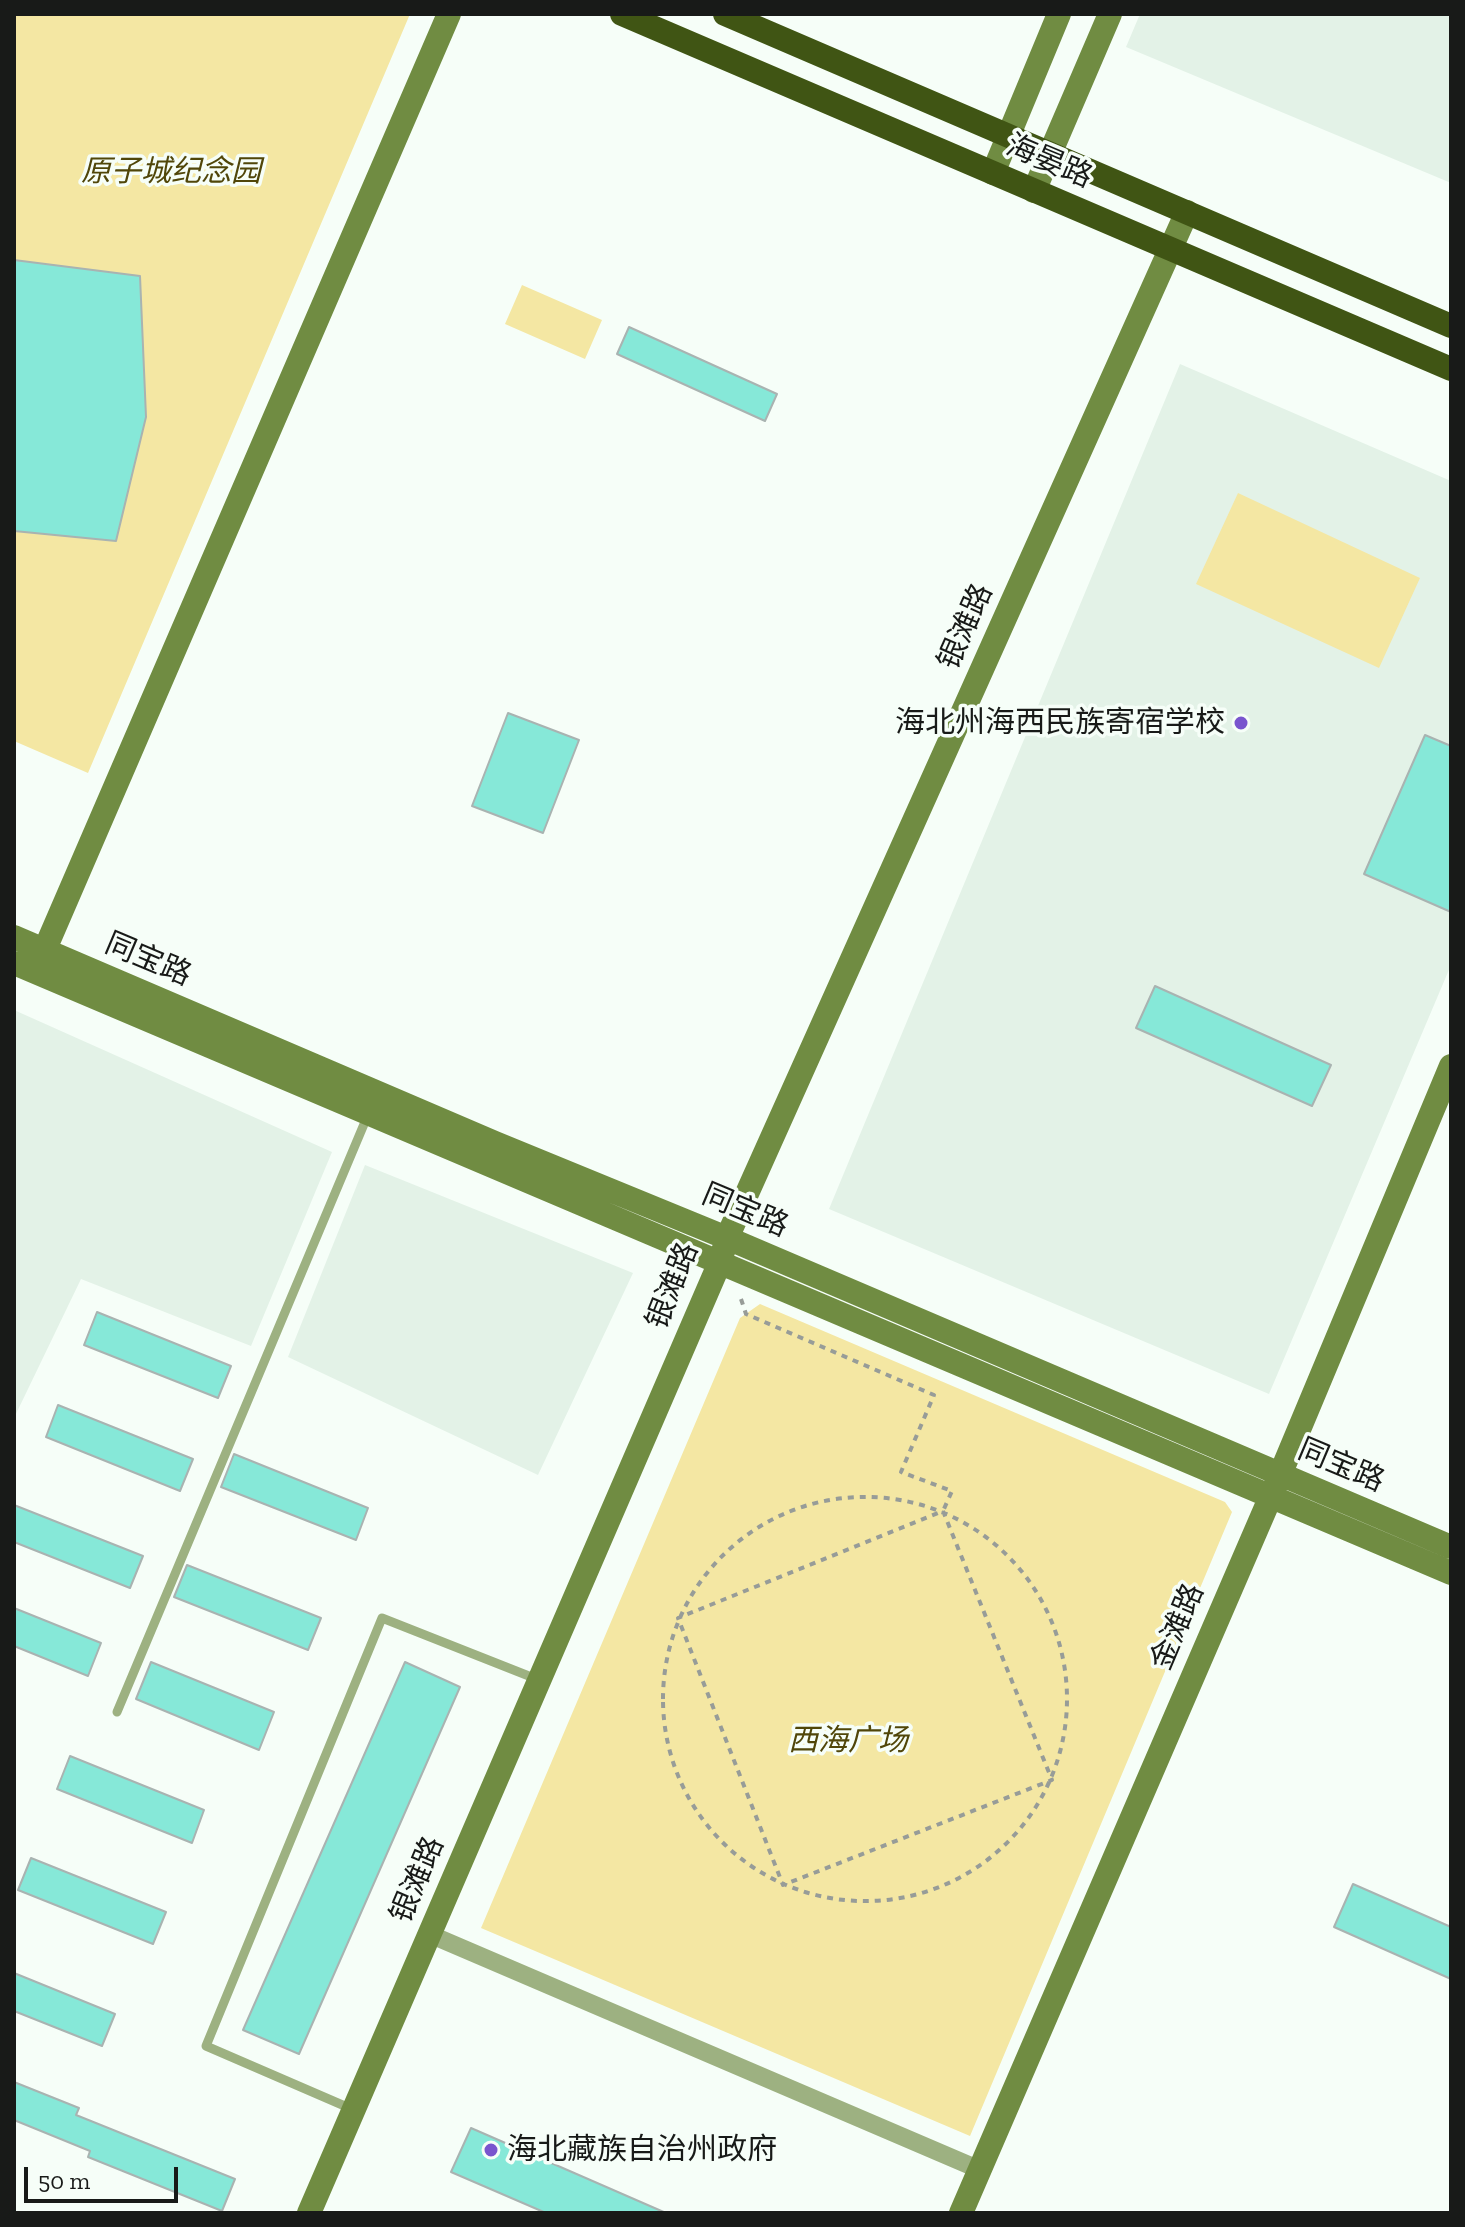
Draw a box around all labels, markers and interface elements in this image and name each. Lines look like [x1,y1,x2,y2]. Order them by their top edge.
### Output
street label: 海晏路 [1001,128,1097,196]
park label: 原子城纪念园 [81,154,261,190]
street label: 银滩路 [931,579,1001,675]
place label: 海北州海西民族寄宿学校 [895,705,1225,741]
marker: 海北州海西民族寄宿学校 [1232,714,1250,732]
street label: 同宝路 [100,926,196,994]
street label: 同宝路 [697,1177,793,1245]
street label: 银滩路 [639,1238,707,1334]
street label: 同宝路 [1293,1432,1389,1500]
street label: 金滩路 [1144,1579,1212,1675]
park label: 西海广场 [788,1723,908,1759]
street label: 银滩路 [384,1832,452,1928]
place label: 海北藏族自治州政府 [507,2132,777,2168]
marker: 海北藏族自治州政府 [482,2141,500,2159]
scale bar [28,2151,182,2201]
text: 50 m [38,2166,90,2195]

